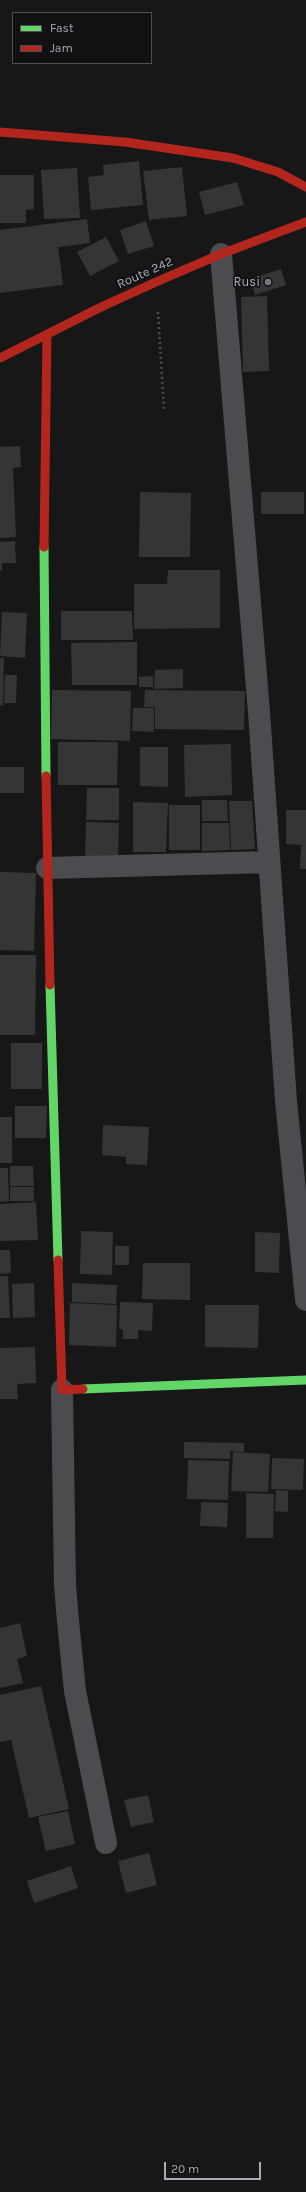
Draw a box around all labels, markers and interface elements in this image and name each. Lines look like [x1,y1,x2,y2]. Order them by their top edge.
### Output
legend [12,12,152,64]
text: Fast [50,21,73,35]
text: Jam [50,41,73,55]
street label: Route 242 [114,254,176,292]
place label: Rusi [233,274,260,290]
marker: Rusi [263,277,273,287]
scale bar [166,2154,263,2180]
text: 20 m [171,2162,199,2176]

